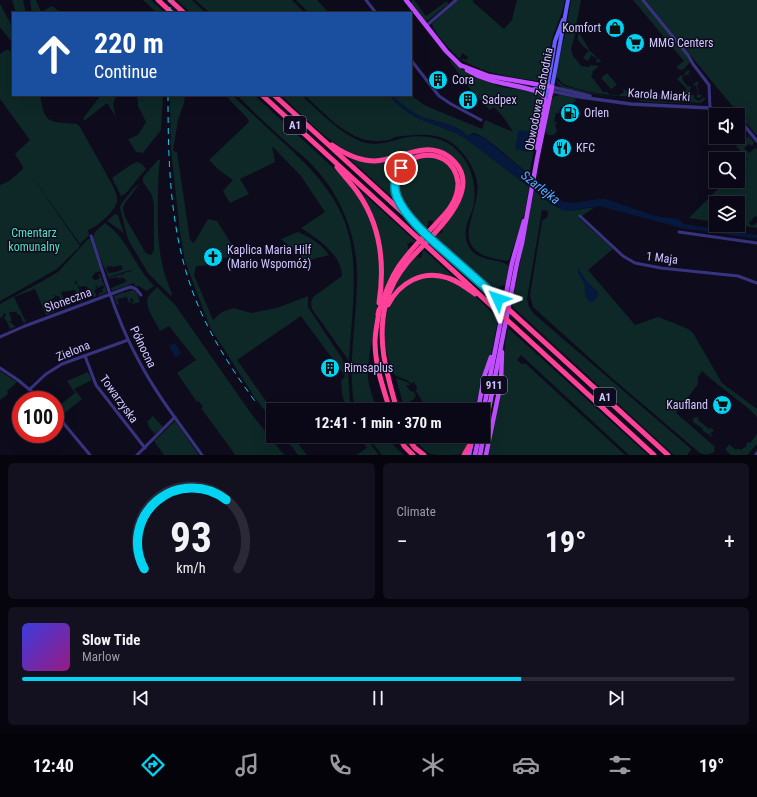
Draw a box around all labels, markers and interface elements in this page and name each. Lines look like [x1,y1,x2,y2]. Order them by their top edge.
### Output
shop icon: Komfort [604,17,626,39]
place label: Komfort [562,21,601,35]
text: 220 m [94,27,164,60]
icon: ahead [28,28,80,80]
supermarket icon: MMG Centers [624,32,646,54]
place label: MMG Centers [649,36,714,50]
street label: Obwodowa Zachodnia [522,46,556,152]
text: Continue [94,61,157,82]
building icon: Cora [427,69,449,91]
place label: Cora [452,73,474,87]
street label: Karola Miarki [627,86,691,104]
building icon: Sadpex [457,89,479,111]
place label: Sadpex [482,93,517,107]
fuel station icon: Orlen [559,102,581,124]
place label: Orlen [584,106,609,120]
map controls [709,108,745,232]
button: sound [709,108,745,144]
road number: A1 [284,116,306,134]
restaurant icon: KFC [551,137,573,159]
place label: KFC [576,141,595,155]
pin [384,151,418,185]
button: search [709,152,745,188]
icon: arrive [390,157,412,179]
water label: Szarlejka [518,168,563,207]
button: layers [709,196,745,232]
park label: Cmentarz komunalny [8,226,60,254]
place label: Kaplica Maria Hilf (Mario Wspomóż) [227,243,311,271]
church icon: Kaplica Maria Hilf (Mario Wspomóż) [202,246,224,268]
street label: 1 Maja [645,249,679,267]
position arrow [477,278,519,320]
street label: Słoneczna [43,285,94,315]
street label: Północna [127,324,159,370]
street label: Zielona [54,338,92,364]
building icon: Rimsaplus [319,357,341,379]
place label: Rimsaplus [344,361,393,375]
street label: Towarzyska [97,372,141,426]
road number: 911 [481,376,507,394]
road number: A1 [594,388,616,406]
speed limit sign: 100 [12,391,64,443]
supermarket icon: Kaufland [711,394,733,416]
place label: Kaufland [666,398,708,412]
text: 12:41 · 1 min · 370 m [314,414,442,432]
text: Climate [397,504,436,519]
text: 93 [170,513,212,562]
text: 19° [545,524,587,559]
text: − [397,529,408,554]
text: + [724,529,735,554]
text: km/h [177,560,206,576]
text: Slow Tide [82,631,140,649]
text: Marlow [82,649,120,664]
icon: previous [130,687,152,709]
icon: pause [367,687,389,709]
icon: next [605,687,627,709]
icon: directions [139,751,167,779]
icon: music [233,751,261,779]
icon: phone [326,751,354,779]
icon: climate [419,751,447,779]
icon: car [512,751,540,779]
icon: filters [606,751,634,779]
text: 12:40 [33,755,74,776]
text: 19° [699,755,724,776]

